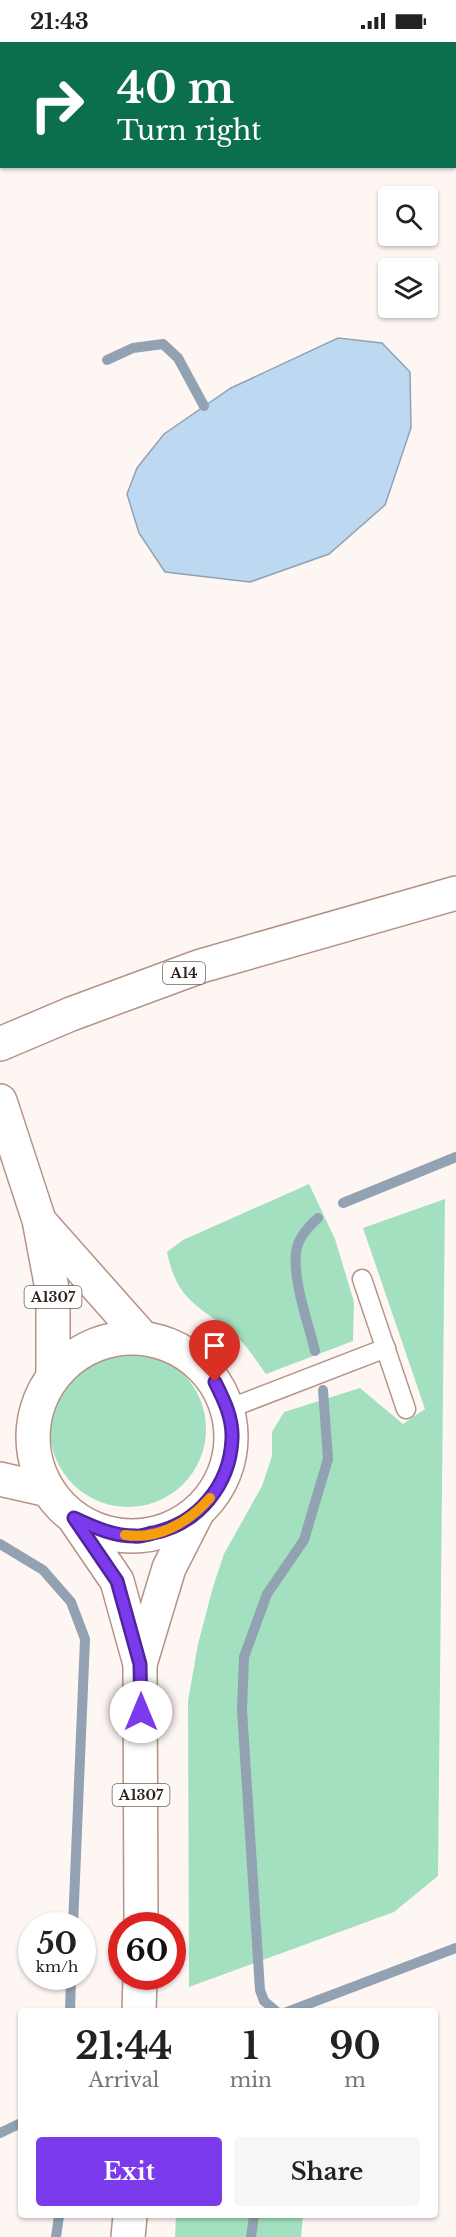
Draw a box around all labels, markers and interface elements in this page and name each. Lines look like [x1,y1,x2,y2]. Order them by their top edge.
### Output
text: 21:43 [30,8,89,35]
text: 40 m [117,62,234,114]
icon: right [18,66,96,144]
text: Turn right [117,114,261,147]
map controls [378,186,438,318]
button: search [378,186,438,246]
button: layers [378,258,438,318]
road number: A14 [163,962,205,984]
road number: A1307 [25,1286,82,1308]
pin [189,1320,240,1382]
icon: arrive [198,1329,231,1362]
position arrow [109,1680,173,1744]
road number: A1307 [112,1784,170,1806]
speed limit sign: 60 [108,1912,186,1990]
text: 50 [37,1925,77,1962]
text: km/h [36,1957,78,1976]
text: 21:44 [75,2024,173,2069]
text: 1 [243,2024,259,2069]
text: 90 [329,2024,381,2069]
text: Arrival [89,2068,159,2092]
text: min [230,2068,272,2092]
text: m [344,2068,366,2092]
button: Exit [36,2137,222,2206]
button: Share [234,2137,420,2206]

